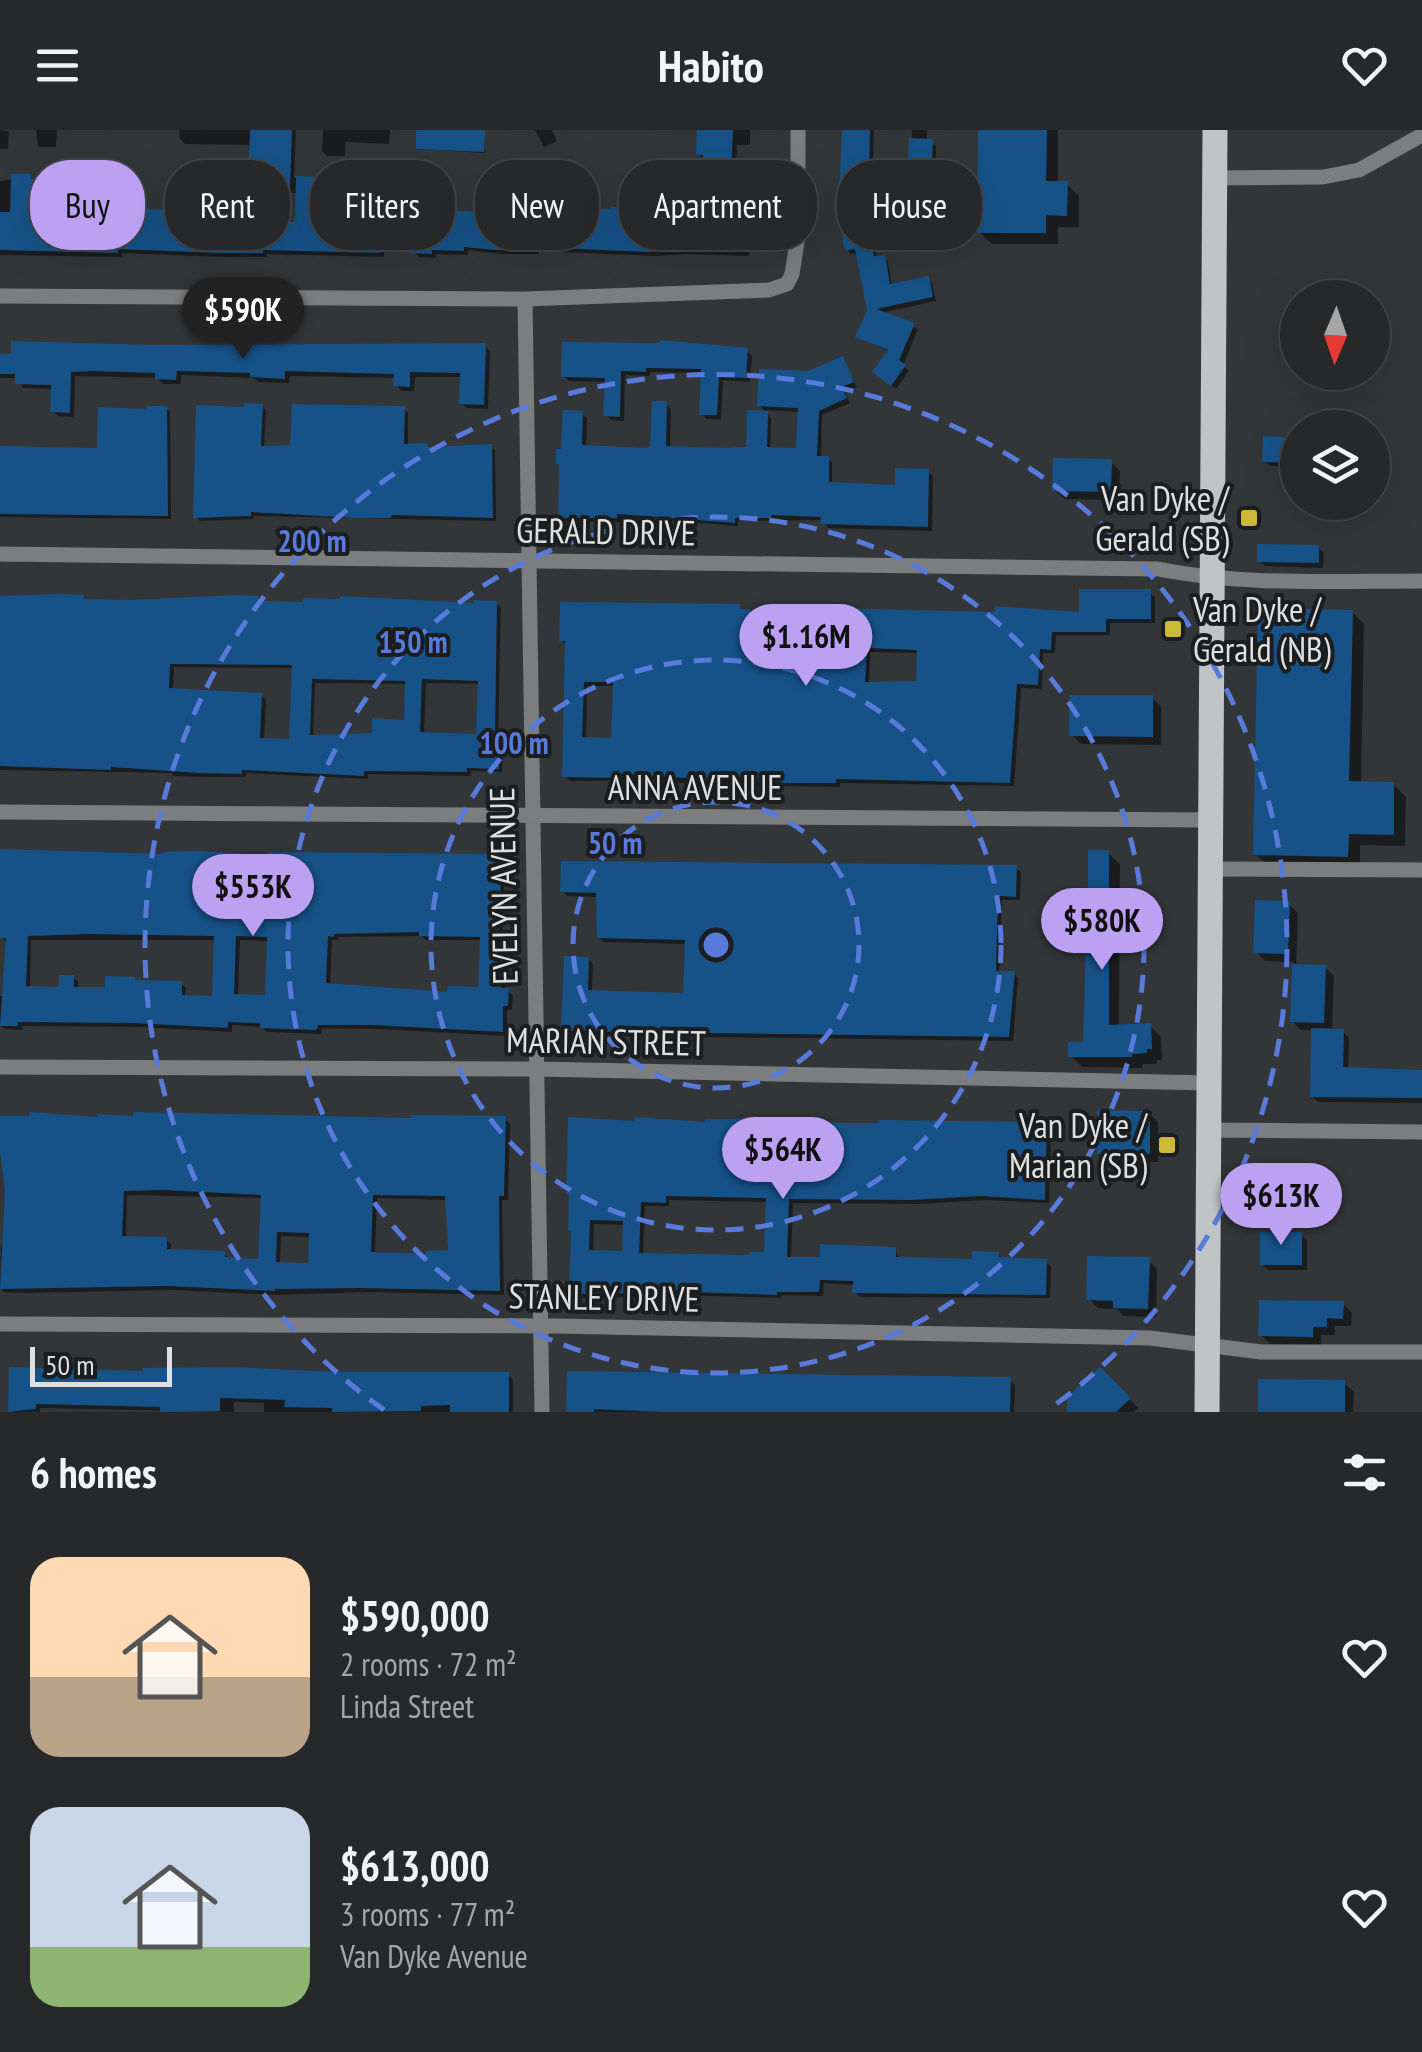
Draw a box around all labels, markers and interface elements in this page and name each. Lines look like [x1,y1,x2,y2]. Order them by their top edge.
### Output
text: Habito [658,36,764,94]
icon: menu [30,38,85,93]
icon: heart [1337,38,1392,93]
chip: Buy [30,160,145,250]
chip: Rent [165,160,290,250]
chip: Filters [310,160,455,250]
chip: New [475,160,599,250]
chip: Apartment [619,160,817,250]
chip: House [837,160,982,250]
pin: $590K [173,277,313,362]
north arrow [1280,280,1390,390]
map controls [1280,280,1390,520]
text: $590K [204,288,282,330]
button: layers [1280,410,1390,520]
place label: Van Dyke / Gerald (SB) [1095,475,1231,561]
street label: GERALD DRIVE [516,506,696,556]
marker: Van Dyke / Gerald (SB) [1238,507,1260,529]
text: 200 m [277,521,347,560]
place label: Van Dyke / Gerald (NB) [1192,586,1331,672]
pin: $1.16M [725,604,887,689]
text: $1.16M [761,615,851,657]
marker: Van Dyke / Gerald (NB) [1162,618,1184,640]
text: 150 m [378,622,448,661]
text: 100 m [479,723,549,762]
street label: ANNA AVENUE [608,764,782,810]
street label: EVELYN AVENUE [478,787,528,985]
text: 50 m [588,823,642,862]
pin: $553K [183,854,323,939]
text: $553K [214,865,292,907]
pin: $580K [1032,888,1172,973]
text: $580K [1063,899,1141,941]
centre of rings [698,927,734,963]
street label: MARIAN STREET [506,1016,707,1066]
place label: Van Dyke / Marian (SB) [1009,1102,1149,1188]
pin: $564K [713,1117,853,1202]
text: $564K [744,1128,822,1170]
marker: Van Dyke / Marian (SB) [1156,1134,1178,1156]
pin: $613K [1211,1163,1351,1248]
text: $613K [1242,1174,1320,1216]
street label: STANLEY DRIVE [508,1272,700,1322]
scale bar [30,1342,172,1386]
text: 50 m [45,1346,94,1383]
text: 6 homes [30,1445,157,1500]
icon: filters [1337,1445,1392,1500]
text: $590,000 [340,1588,490,1643]
icon: home [110,1597,230,1717]
icon: heart [1337,1630,1392,1685]
text: 2 rooms · 72 m² [340,1643,517,1685]
text: Linda Street [340,1685,474,1727]
text: $613,000 [340,1838,490,1893]
icon: home [110,1847,230,1967]
icon: heart [1337,1880,1392,1935]
text: 3 rooms · 77 m² [340,1893,515,1935]
text: Van Dyke Avenue [340,1935,528,1977]

